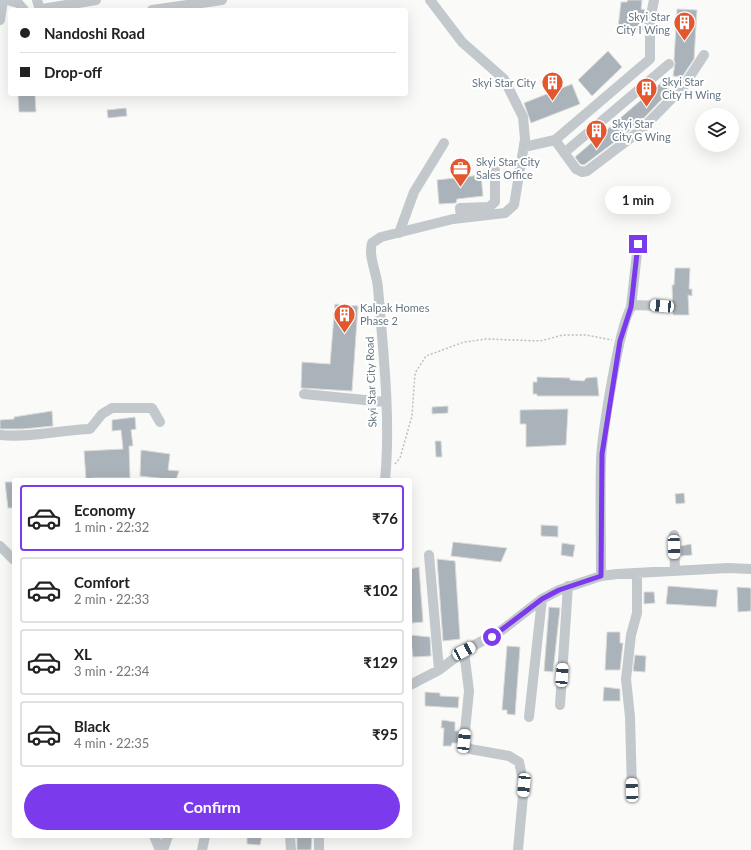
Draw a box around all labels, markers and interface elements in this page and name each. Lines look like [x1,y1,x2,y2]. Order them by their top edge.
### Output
place label: Skyi Star City I Wing [616,10,670,36]
building icon: Skyi Star City I Wing [672,10,698,43]
text: Nandoshi Road [44,24,145,42]
text: Drop-off [44,63,102,81]
building icon: Skyi Star City [539,70,565,103]
building icon: Skyi Star City H Wing [633,75,659,108]
place label: Skyi Star City H Wing [662,75,721,101]
place label: Skyi Star City [472,76,536,89]
map controls [695,108,739,152]
button: layers [695,108,739,152]
building icon: Skyi Star City G Wing [584,117,610,150]
place label: Skyi Star City G Wing [612,117,671,143]
office icon: Skyi Star City Sales Office [447,155,473,188]
place label: Skyi Star City Sales Office [476,155,540,181]
callout: 1 min [605,186,671,214]
text: 1 min [622,192,654,208]
route end [629,235,647,253]
car [650,299,674,313]
building icon: Kalpak Homes Phase 2 [331,301,357,334]
place label: Kalpak Homes Phase 2 [360,301,430,327]
street label: Skyi Star City Road [362,336,379,428]
icon: car [26,500,62,536]
text: Economy [74,501,135,519]
text: ₹76 [372,509,398,527]
text: 1 min · 22:32 [74,519,149,535]
car [668,535,680,559]
icon: car [26,572,62,608]
text: Comfort [74,573,130,591]
text: ₹102 [363,581,398,599]
text: 2 min · 22:33 [74,591,149,607]
route start [483,628,501,646]
car [451,640,477,662]
icon: car [26,644,62,680]
text: XL [74,645,92,663]
text: ₹129 [363,653,398,671]
text: 3 min · 22:34 [74,663,149,679]
car [555,663,569,687]
icon: car [26,716,62,752]
text: Black [74,717,110,735]
text: ₹95 [372,725,398,743]
car [457,728,471,754]
text: 4 min · 22:35 [74,735,149,751]
car [517,773,531,797]
car [626,778,638,802]
button: Confirm [24,784,400,830]

